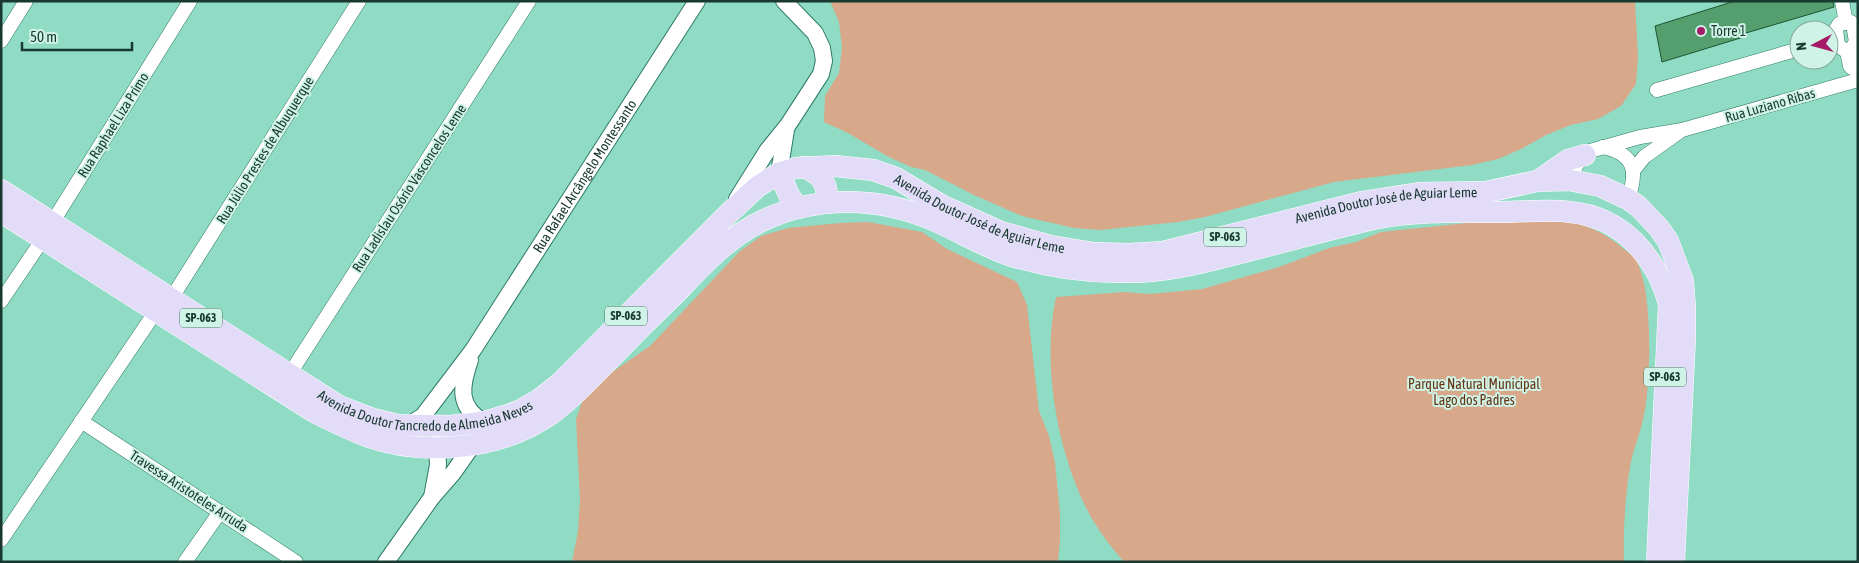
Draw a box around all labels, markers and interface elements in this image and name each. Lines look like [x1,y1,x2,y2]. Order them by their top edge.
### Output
scale bar [22,20,132,52]
north arrow [1789,20,1839,70]
place label: Torre 1 [1711,23,1746,39]
marker: Torre 1 [1695,25,1707,37]
text: 50 m [30,28,57,45]
text: N [1793,41,1809,51]
street label: Rua Raphael Liza Primo [74,70,152,180]
street label: Rua Júlio Prestes de Albuquerque [213,73,317,227]
street label: Rua Luziano Ribas [1723,85,1817,125]
street label: Rua Rafael Arcângelo Montessanto [530,97,640,256]
street label: Rua Ladislau Osório Vasconcelos Leme [349,101,469,275]
street label: Avenida Doutor José de Aguiar Leme [891,171,1066,256]
street label: Avenida Doutor José de Aguiar Leme [1293,184,1477,226]
road number: SP-063 [1204,228,1246,246]
road number: SP-063 [605,306,647,326]
road number: SP-063 [180,308,222,328]
road number: SP-063 [1644,368,1686,387]
park label: Parque Natural Municipal Lago dos Padres [1408,376,1540,408]
street label: Avenida Doutor Tancredo de Almeida Neves [315,387,535,434]
street label: Travessa Aristoteles Arruda [127,447,251,535]

